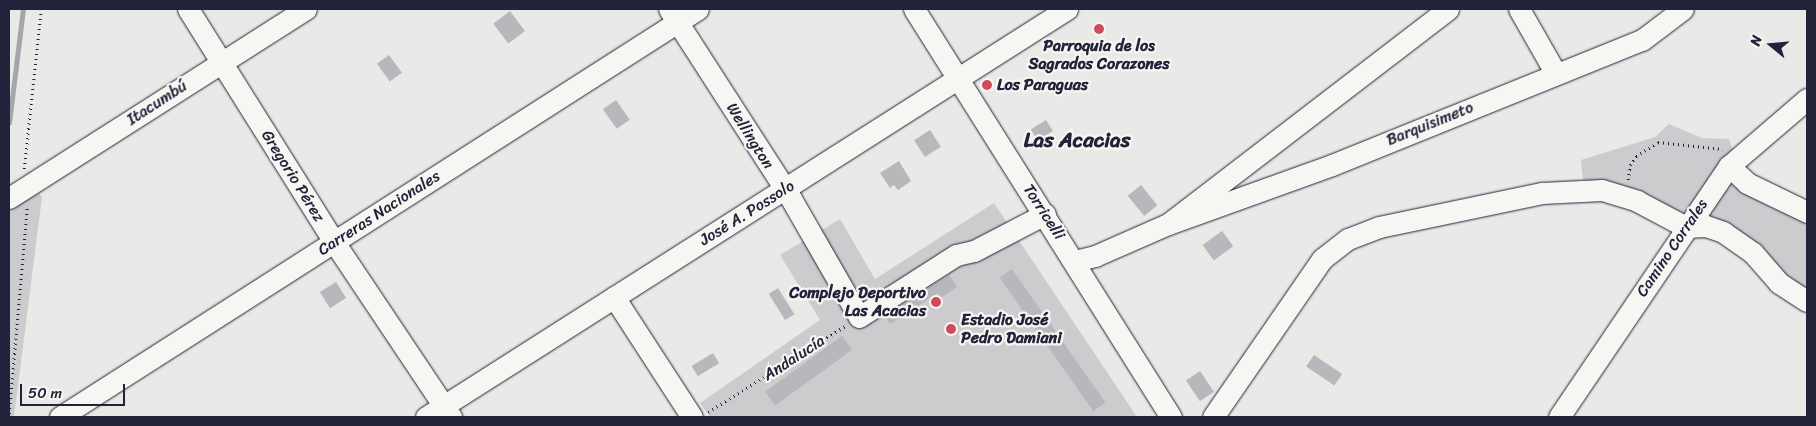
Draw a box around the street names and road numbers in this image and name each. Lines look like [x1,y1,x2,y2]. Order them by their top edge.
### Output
street label: Itacumbú [123,77,191,129]
street label: Barquisimeto [1384,98,1476,150]
street label: Wellington [722,99,778,173]
street label: Gregorio Pérez [257,127,329,225]
street label: Carreras Nacionales [314,166,444,260]
street label: José A. Possolo [696,176,798,250]
street label: Torricelli [1019,181,1069,243]
street label: Camino Corrales [1632,195,1712,301]
street label: Andalucía [760,331,828,385]

